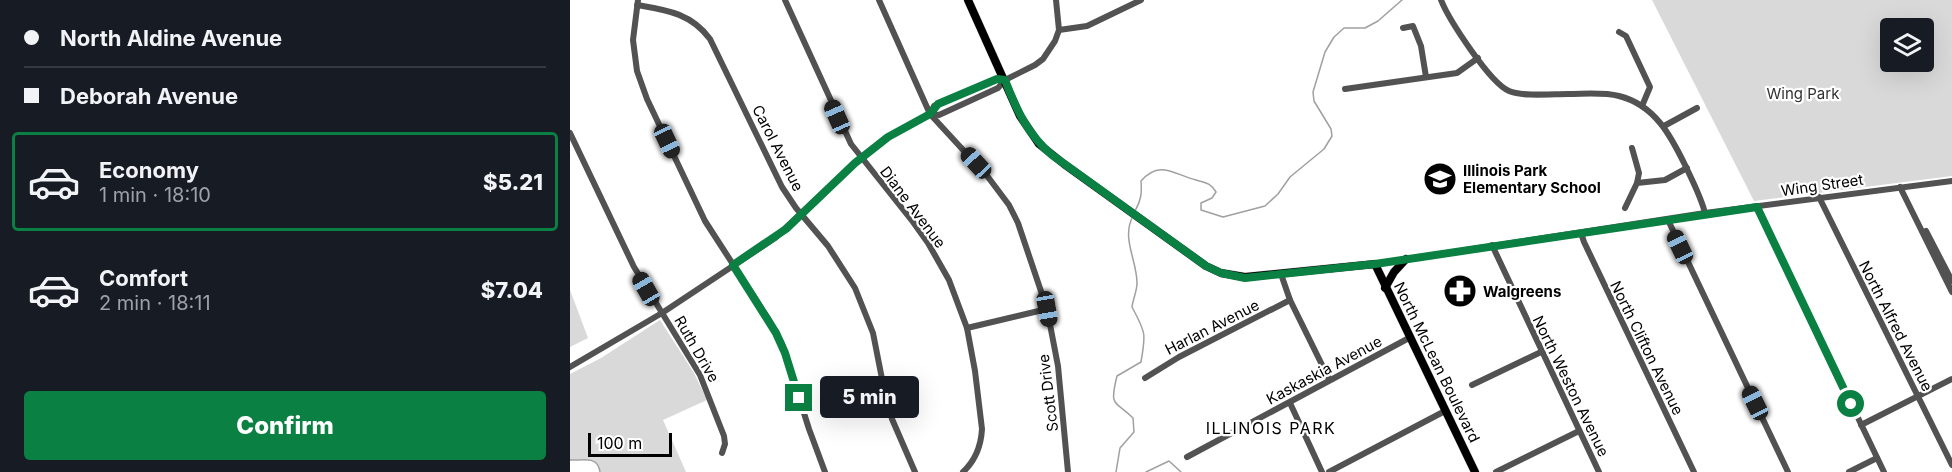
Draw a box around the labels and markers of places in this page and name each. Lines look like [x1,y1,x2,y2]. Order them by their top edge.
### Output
school or university icon: Illinois Park Elementary School [1422,161,1458,197]
place label: Illinois Park Elementary School [1463,161,1601,197]
pharmacy icon: Walgreens [1442,273,1478,309]
place label: Walgreens [1483,282,1561,301]

